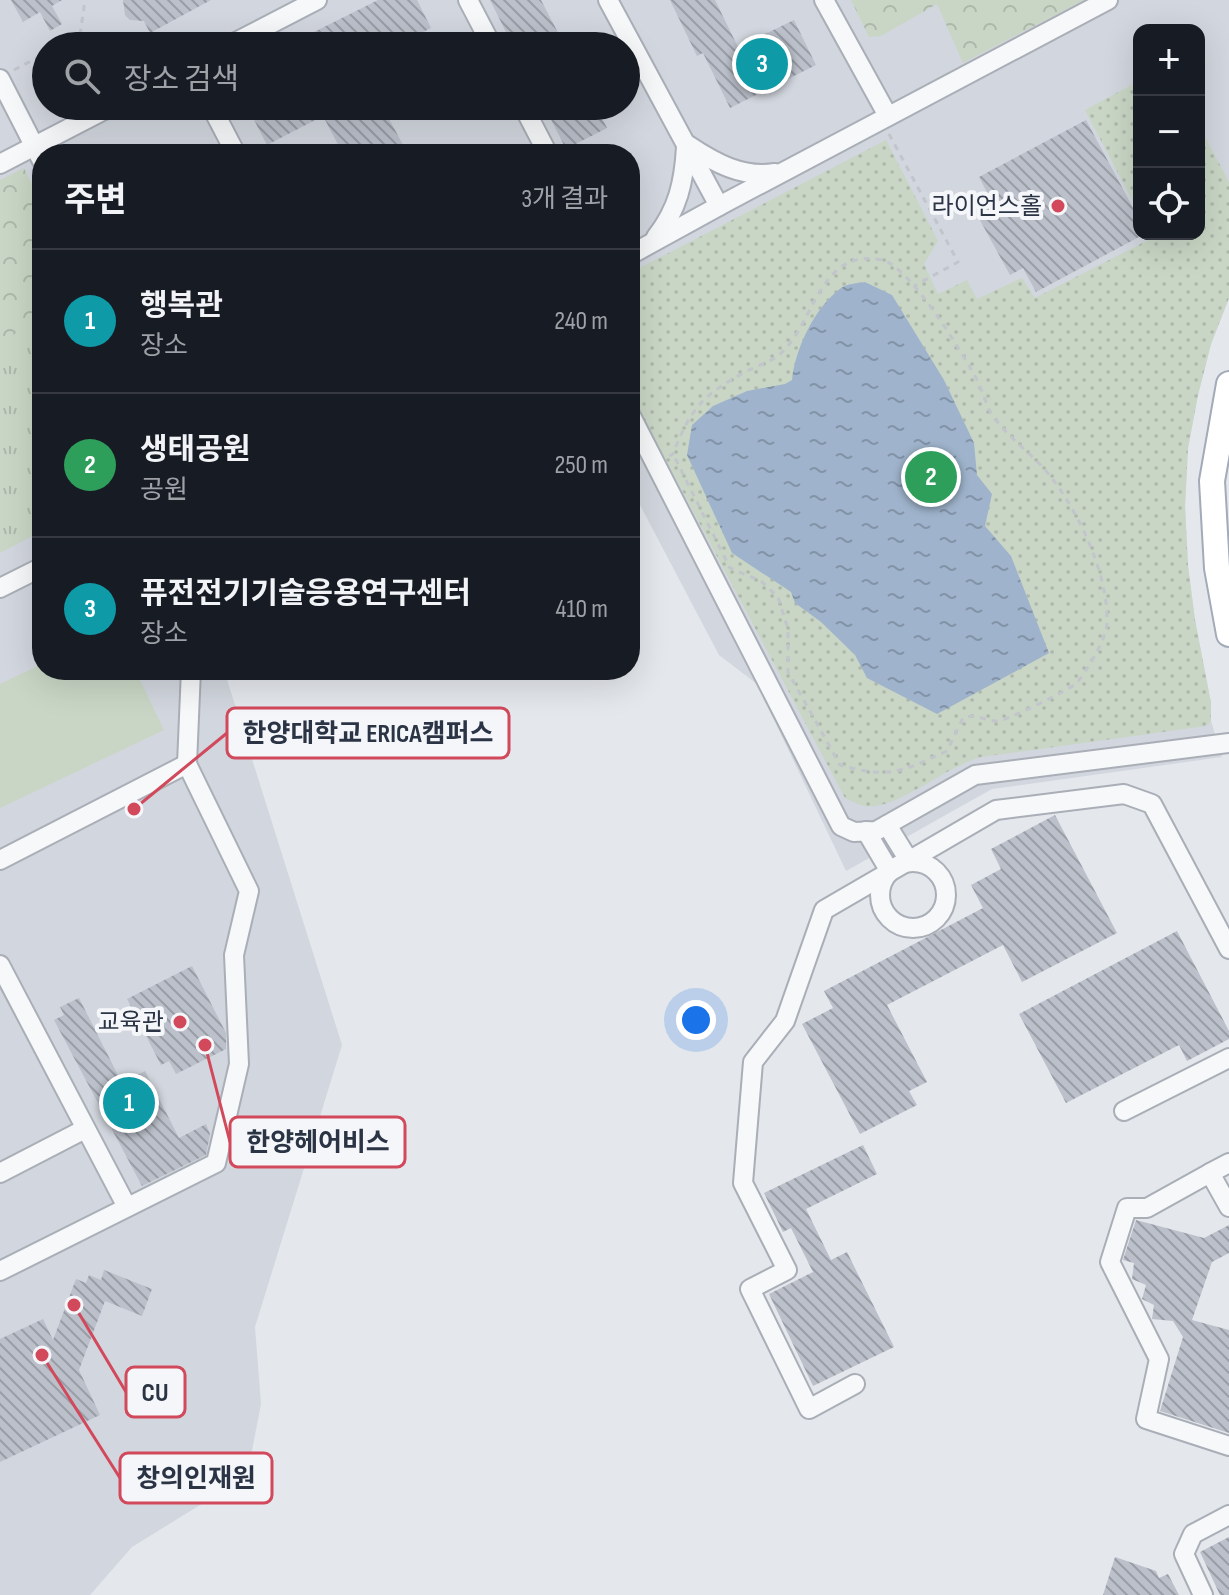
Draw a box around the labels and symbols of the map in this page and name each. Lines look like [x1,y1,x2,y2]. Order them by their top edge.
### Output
pin: 3 [736,34,788,94]
place label: 라이언스홀 [932,192,1042,221]
marker: 라이언스홀 [1049,197,1067,215]
pin: 2 [905,447,957,507]
callout: 한양대학교 ERICA캠퍼스 [227,708,509,758]
text: 한양대학교 ERICA캠퍼스 [243,719,493,750]
your location [676,1000,716,1040]
place label: 교육관 [98,1008,164,1037]
marker: 교육관 [171,1013,189,1031]
pin: 1 [103,1073,155,1133]
callout: 한양헤어비스 [230,1117,405,1167]
text: 한양헤어비스 [246,1128,390,1159]
callout: CU [126,1367,185,1417]
text: CU [142,1378,168,1409]
callout: 창의인재원 [120,1453,272,1503]
text: 창의인재원 [136,1464,256,1495]

